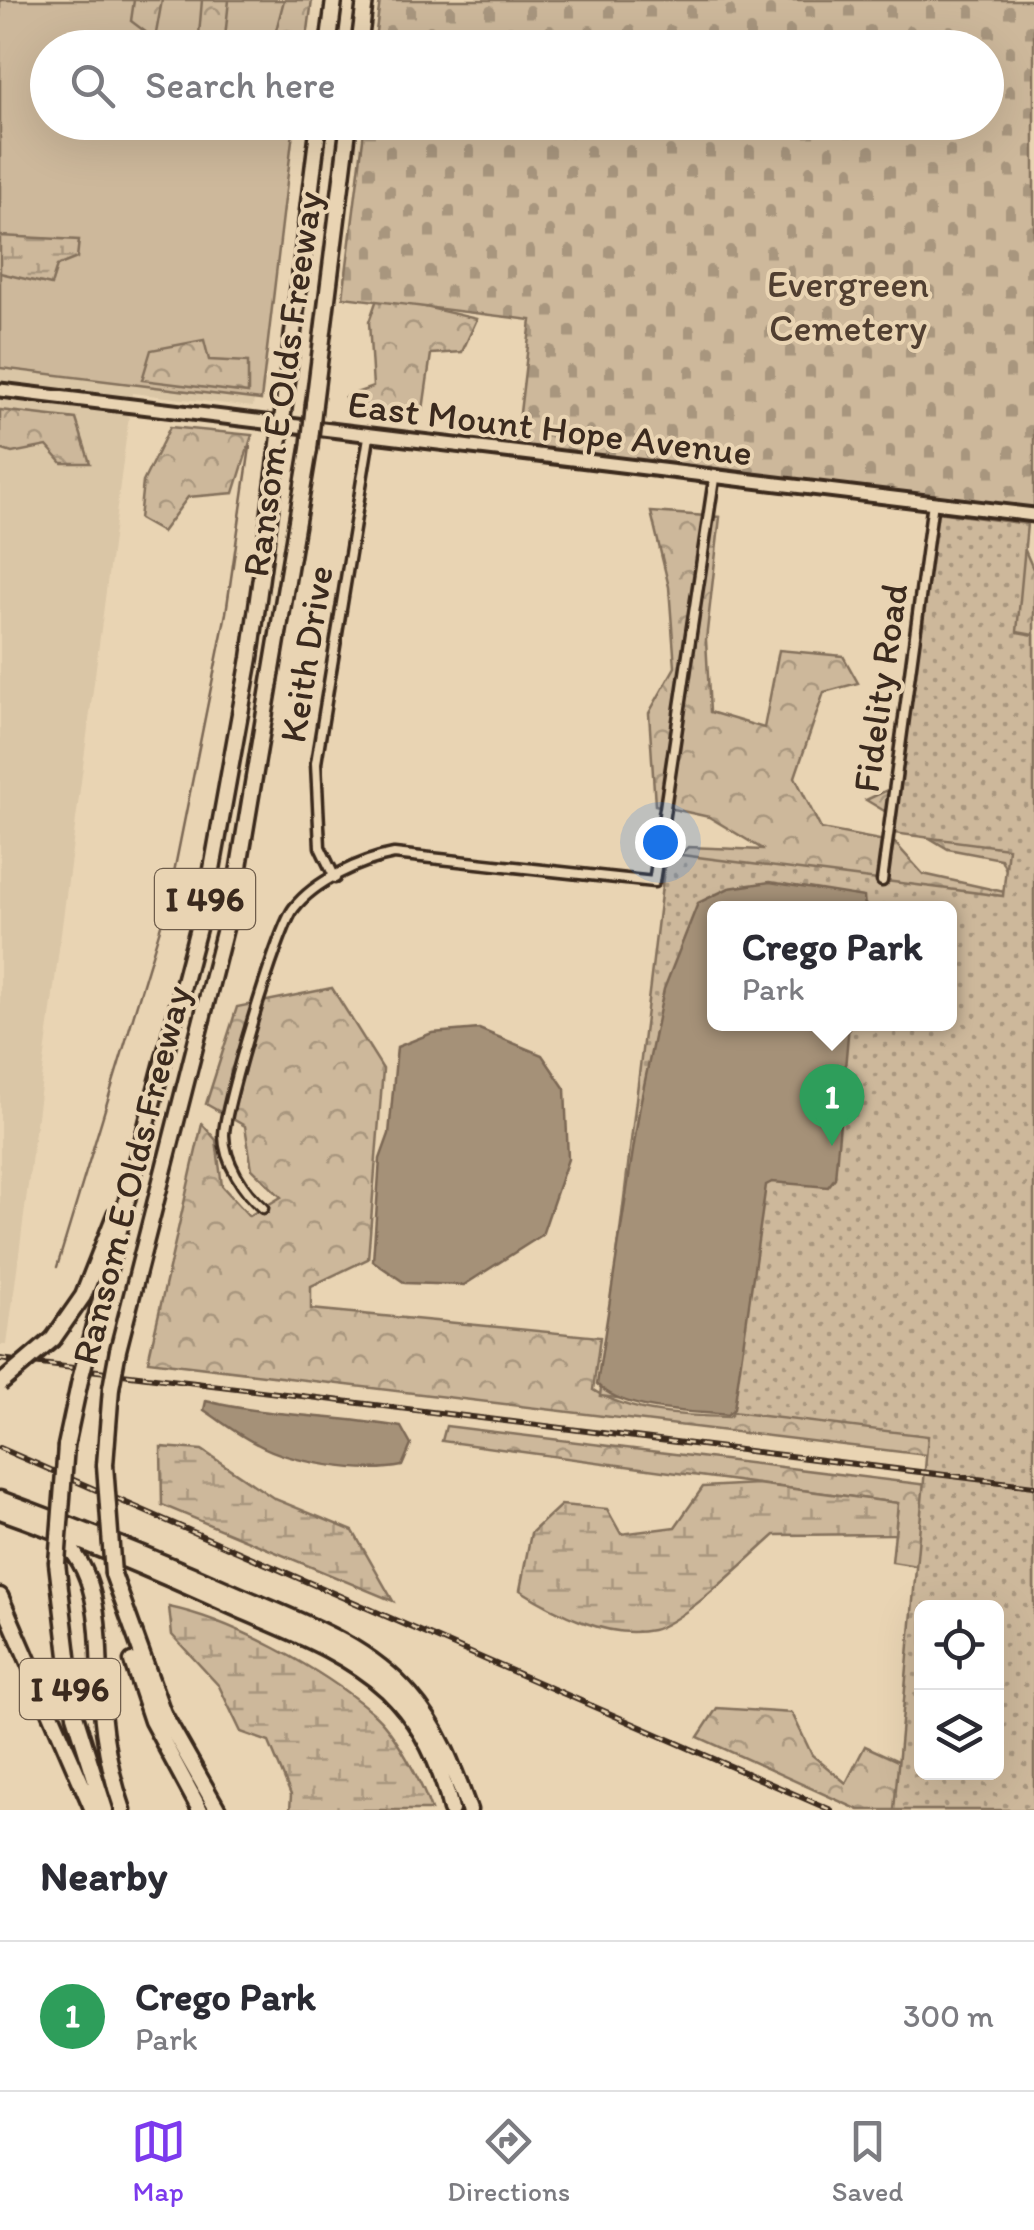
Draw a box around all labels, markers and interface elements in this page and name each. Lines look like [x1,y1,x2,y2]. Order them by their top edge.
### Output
search box [30,30,1004,140]
icon: search [65,58,120,113]
text: Search here [145,62,336,108]
street label: Ransom E Olds Freeway [232,188,332,580]
park label: Evergreen Cemetery [767,261,929,351]
street label: East Mount Hope Avenue [345,380,755,476]
street label: Keith Drive [269,562,343,746]
street label: Fidelity Road [843,581,917,795]
your location [635,817,686,868]
road number: I 496 [155,869,255,929]
popup [707,901,957,1031]
text: Crego Park [742,924,922,970]
text: Park [742,970,805,1008]
street label: Ransom E Olds Freeway [62,981,200,1369]
pin: 1 [800,1064,864,1146]
map controls [914,1600,1004,1780]
button: locate [914,1600,1004,1690]
road number: I 496 [20,1659,120,1719]
button: layers [914,1690,1004,1780]
text: Nearby [40,1850,167,1901]
text: Crego Park [135,1974,316,2020]
text: 1 [65,1997,80,2035]
text: 300 m [903,1997,994,2035]
text: Park [135,2020,198,2058]
tab: Map [131,2114,186,2208]
tab: Directions [447,2114,570,2208]
tab: Saved [832,2114,903,2208]

